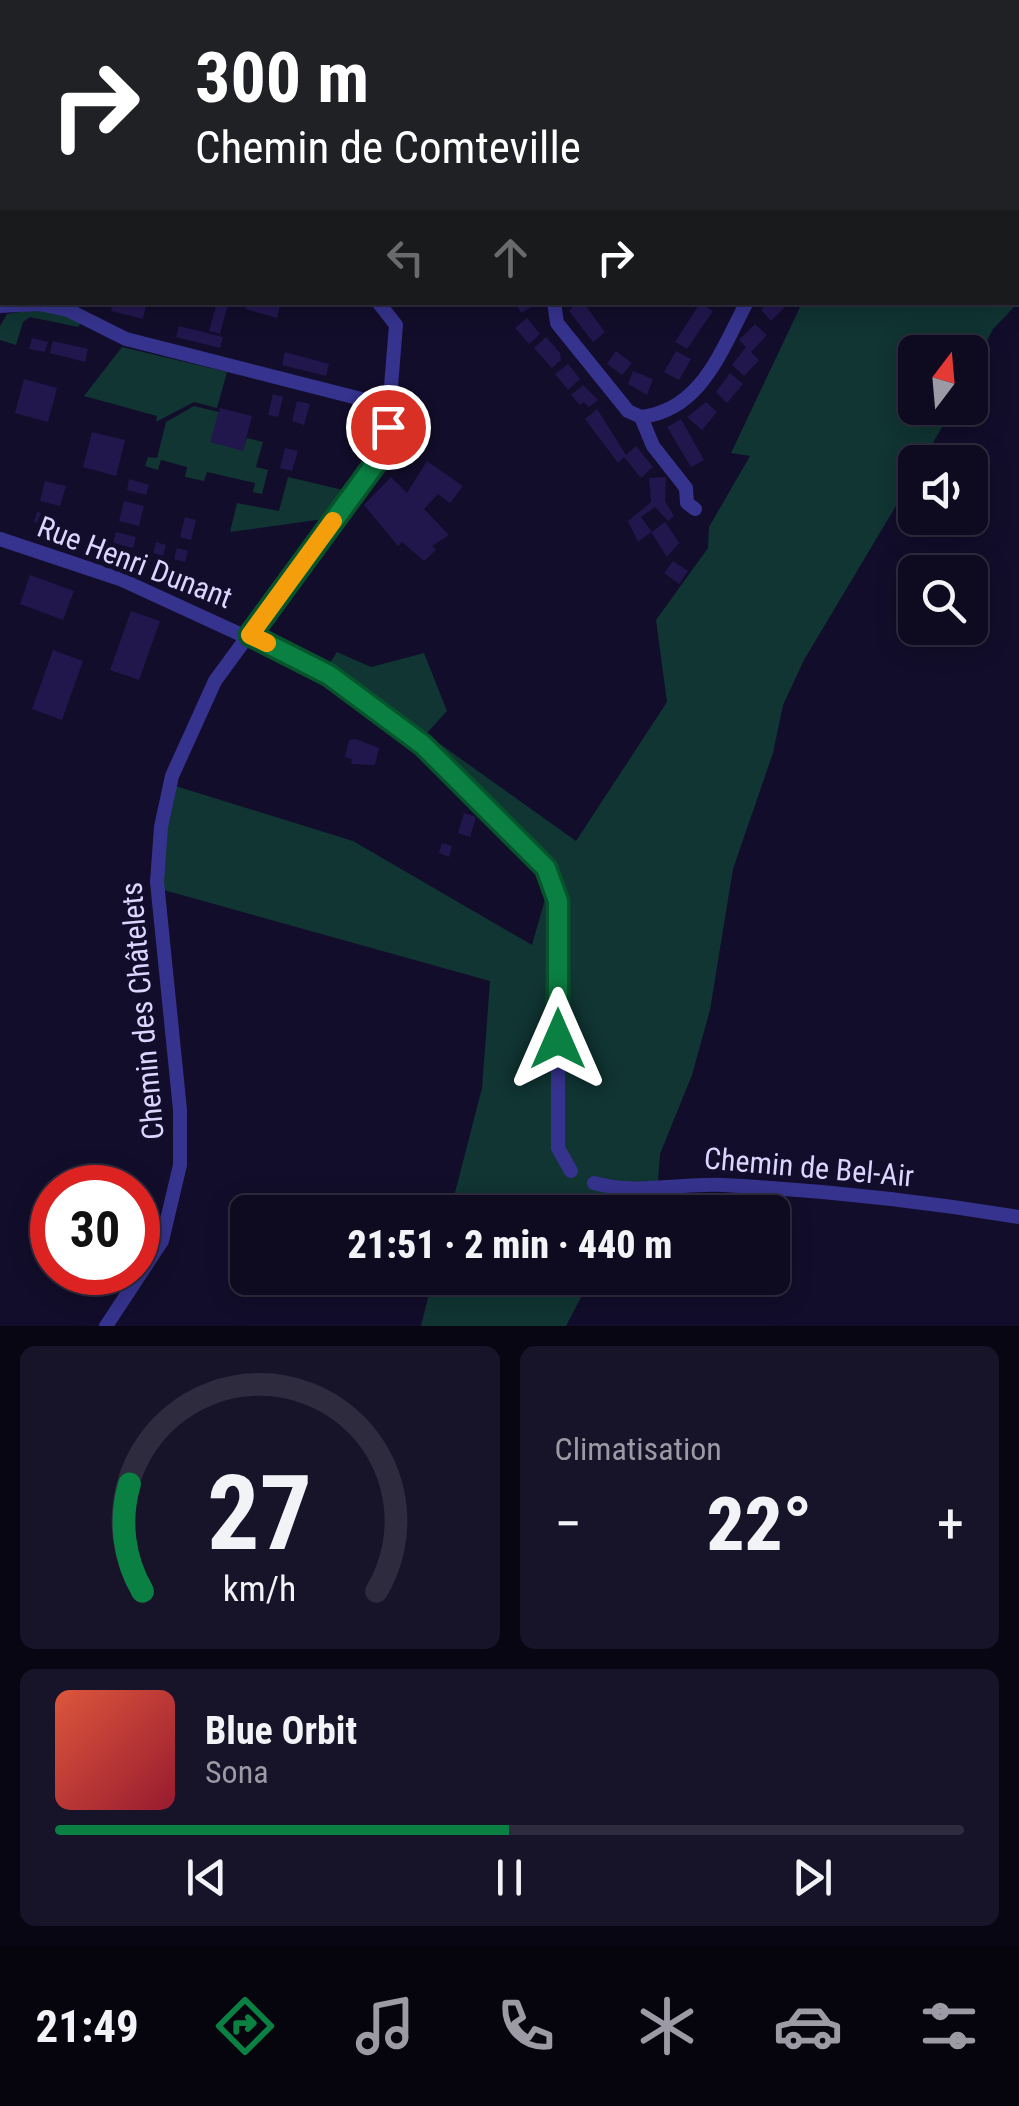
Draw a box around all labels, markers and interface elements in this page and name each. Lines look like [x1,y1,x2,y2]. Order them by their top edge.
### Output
text: 300 m [195,37,369,119]
icon: right [30,40,160,170]
text: Chemin de Comteville [195,121,581,174]
icon: left [378,230,433,285]
icon: ahead [483,230,538,285]
icon: right [588,230,643,285]
north arrow [898,335,988,425]
map controls [898,335,988,645]
pin [346,385,431,470]
icon: arrive [361,400,416,455]
button: sound [898,445,988,535]
street label: Rue Henri Dunant [33,509,237,615]
button: search [898,555,988,645]
street label: Chemin des Châtelets [113,881,171,1141]
position arrow [506,987,610,1091]
street label: Chemin de Bel-Air [703,1140,915,1194]
speed limit sign: 30 [30,1165,160,1295]
text: 21:51 · 2 min · 440 m [348,1223,672,1267]
text: Climatisation [555,1430,722,1468]
text: 27 [207,1453,312,1574]
text: 22° [706,1480,812,1568]
text: − [555,1492,582,1556]
text: + [937,1492,964,1556]
text: km/h [223,1568,297,1610]
text: Blue Orbit [205,1709,357,1753]
text: Sona [205,1753,268,1791]
icon: previous [179,1850,234,1905]
icon: pause [482,1850,537,1905]
icon: next [785,1850,840,1905]
icon: directions [210,1991,280,2061]
icon: music [350,1991,420,2061]
icon: phone [491,1991,561,2061]
icon: climate [632,1991,702,2061]
icon: car [773,1991,843,2061]
icon: filters [914,1991,984,2061]
text: 21:49 [35,2000,139,2053]

